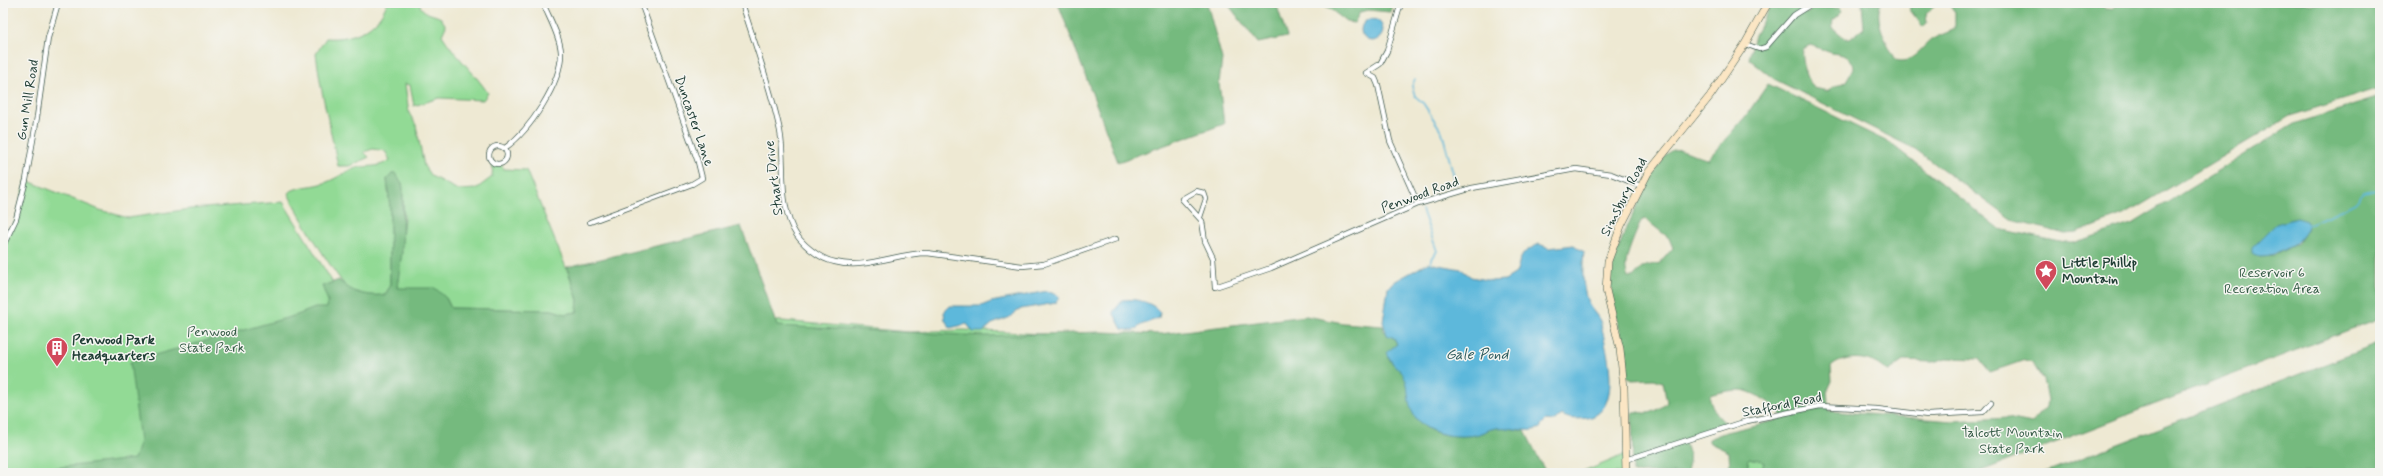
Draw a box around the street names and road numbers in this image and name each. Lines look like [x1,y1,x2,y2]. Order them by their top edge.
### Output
street label: Gun Mill Road [13,58,43,142]
street label: Duncaster Lane [670,73,718,169]
street label: Stuart Drive [760,139,788,217]
street label: Simsbury Road [1596,155,1652,239]
street label: Penwood Road [1378,173,1462,217]
street label: Stafford Road [1741,388,1824,424]

